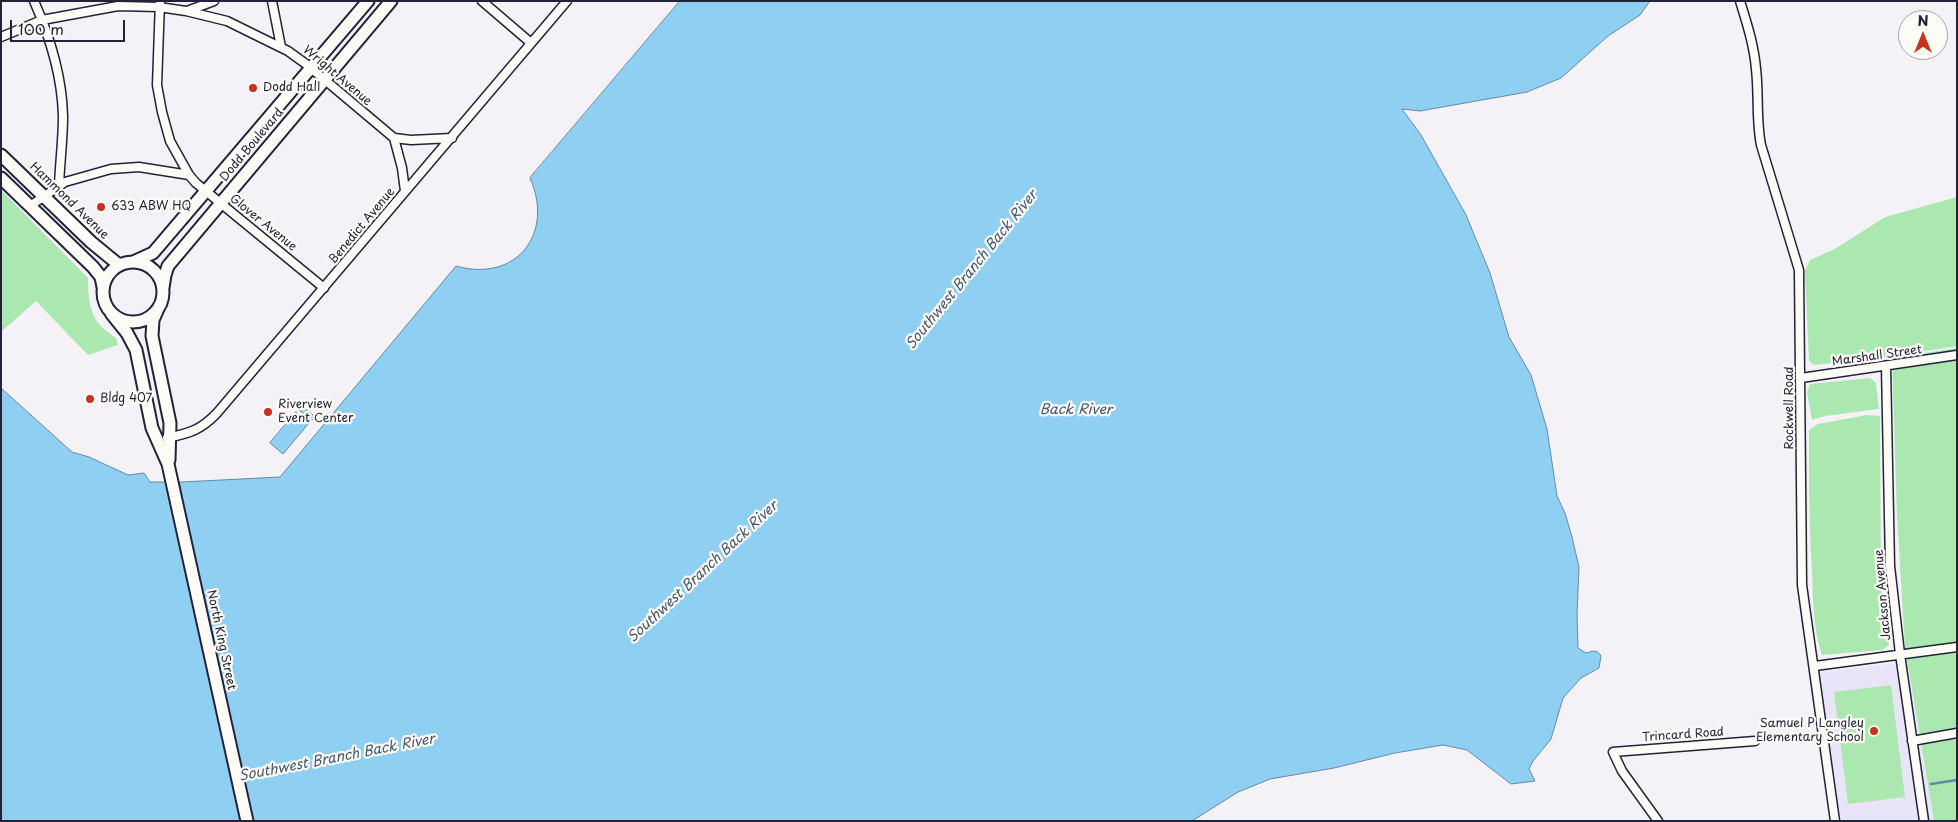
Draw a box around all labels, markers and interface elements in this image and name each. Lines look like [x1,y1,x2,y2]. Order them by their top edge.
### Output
scale bar [12,10,128,42]
north arrow [1898,10,1948,60]
text: N [1917,10,1929,31]
text: 100 m [18,17,64,40]
street label: Wright Avenue [300,43,374,109]
place label: Dodd Hall [263,81,320,95]
marker: Dodd Hall [247,82,259,94]
street label: Dodd Boulevard [217,106,287,184]
street label: Hammond Avenue [27,160,111,242]
street label: Benedict Avenue [326,185,398,267]
water label: Southwest Branch Back River [903,187,1041,353]
street label: Glover Avenue [227,192,299,254]
place label: 633 ABW HQ [111,200,191,214]
marker: 633 ABW HQ [95,201,107,213]
street label: Marshall Street [1831,343,1923,369]
street label: Rockwell Road [1783,366,1797,450]
place label: Bldg 407 [100,392,152,406]
marker: Bldg 407 [84,393,96,405]
place label: Riverview Event Center [278,398,353,426]
water label: Back River [1040,402,1112,418]
marker: Riverview Event Center [262,406,274,418]
water label: Southwest Branch Back River [625,498,781,646]
street label: Jackson Avenue [1872,549,1894,641]
street label: North King Street [203,589,239,691]
place label: Samuel P Langley Elementary School [1756,717,1864,745]
street label: Trincard Road [1642,725,1724,745]
marker: Samuel P Langley Elementary School [1868,725,1880,737]
water label: Southwest Branch Back River [238,731,436,785]

